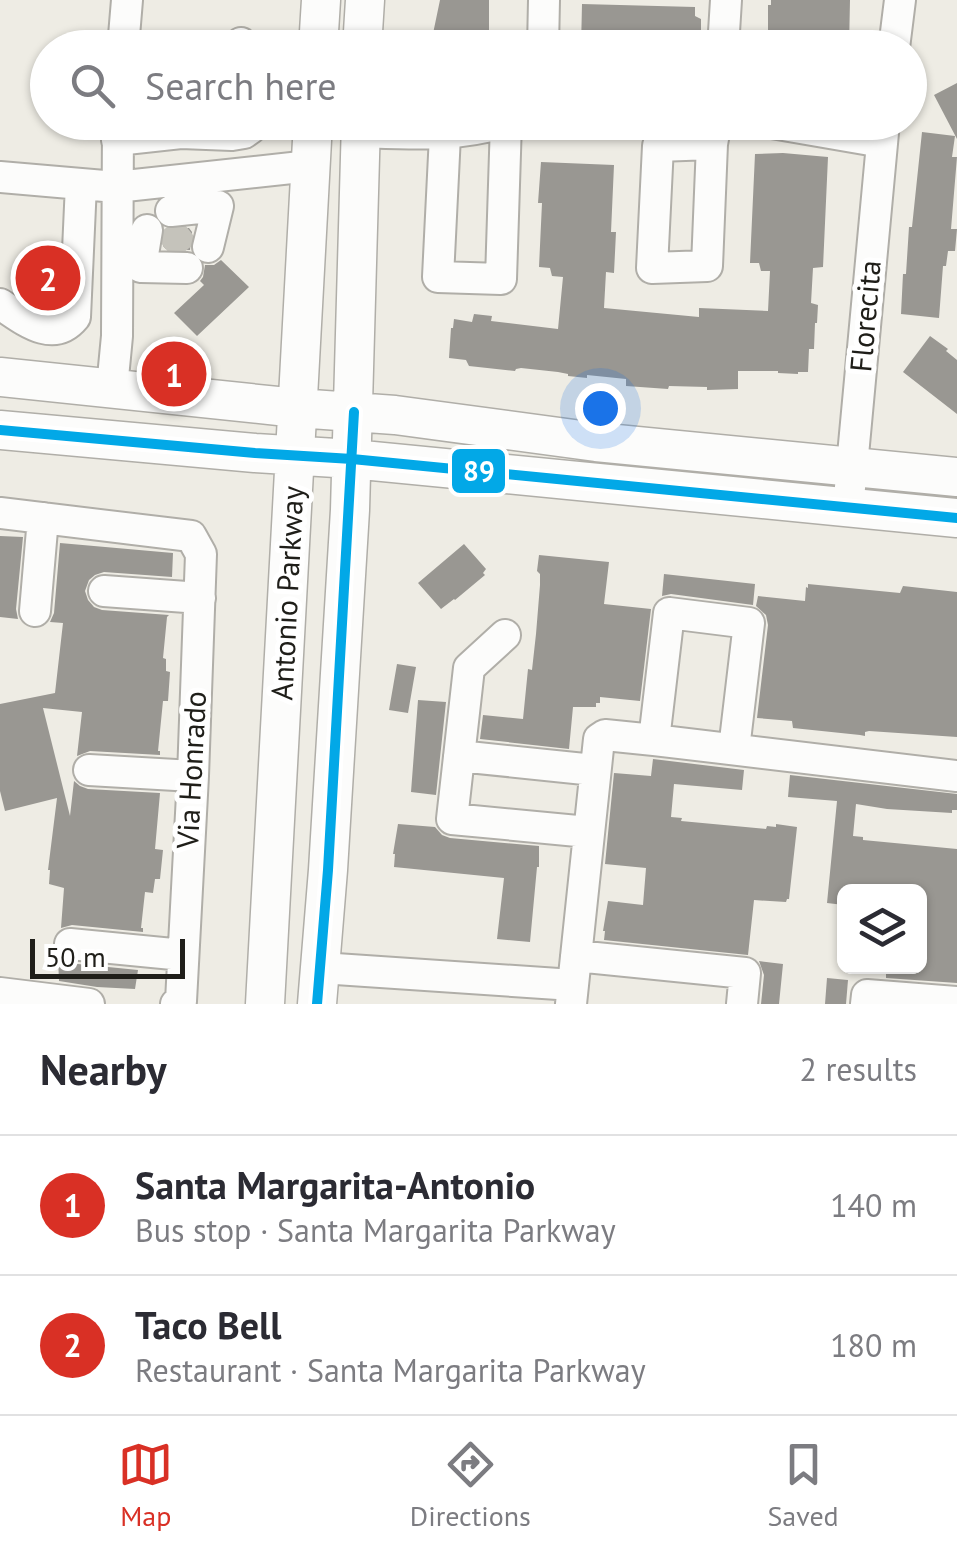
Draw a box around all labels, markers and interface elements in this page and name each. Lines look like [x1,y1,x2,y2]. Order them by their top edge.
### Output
search box [30,30,927,140]
icon: search [65,58,120,113]
text: Search here [145,61,337,110]
pin: 2 [15,240,80,316]
street label: Florecita [840,258,889,373]
pin: 1 [142,336,206,412]
your location [575,383,626,434]
line badge: 89 [450,447,507,495]
text: 89 [463,452,495,489]
street label: Antonio Parkway [261,485,312,701]
street label: Via Honrado [167,690,214,851]
map controls [837,884,927,974]
button: layers [837,884,927,974]
scale bar [30,934,185,978]
text: 50 m [45,938,106,975]
text: Nearby [40,1042,167,1097]
text: 2 results [799,1048,917,1090]
text: Santa Margarita-Antonio [135,1160,535,1209]
text: 1 [63,1184,82,1226]
text: 140 m [830,1184,917,1226]
text: Bus stop · Santa Margarita Parkway [135,1209,616,1251]
text: Taco Bell [135,1300,281,1349]
text: 2 [63,1324,82,1366]
text: 180 m [830,1324,917,1366]
text: Restaurant · Santa Margarita Parkway [135,1349,646,1391]
tab: Map [118,1437,173,1534]
tab: Directions [410,1437,531,1534]
tab: Saved [767,1437,839,1534]

